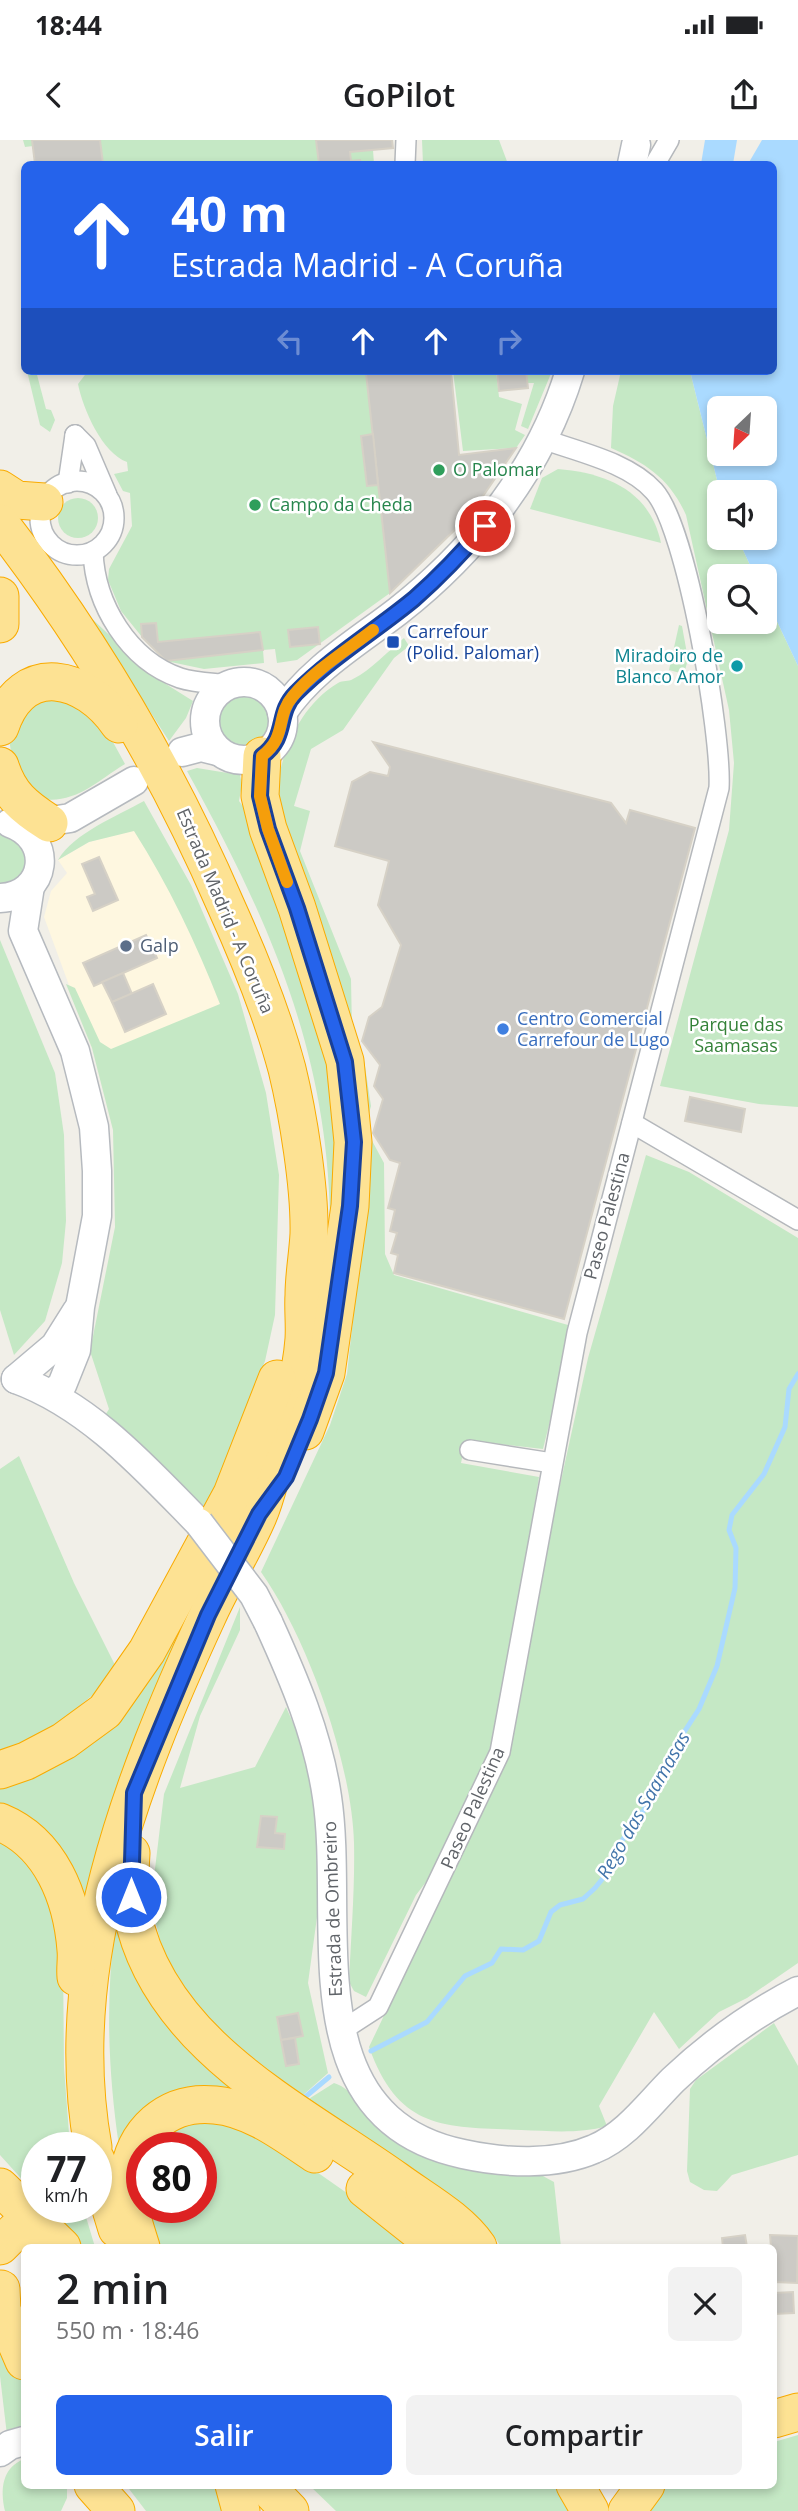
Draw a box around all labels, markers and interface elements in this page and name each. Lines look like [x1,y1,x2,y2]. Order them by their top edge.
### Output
text: 18:44 [35,7,102,43]
text: GoPilot [343,73,455,116]
icon: back [35,76,73,114]
icon: share [725,76,763,114]
text: 40 m [171,180,288,246]
icon: ahead [56,189,147,280]
text: Estrada Madrid - A Coruña [171,243,564,286]
icon: left [271,322,309,360]
icon: ahead [344,322,382,360]
icon: ahead [417,322,455,360]
icon: right [490,322,528,360]
north arrow [707,396,777,466]
map controls [707,396,777,634]
place label: O Palomar [453,457,543,481]
marker: O Palomar [431,462,447,478]
button: sound [707,480,777,550]
place label: Campo da Cheda [269,492,413,516]
pin [455,496,515,556]
marker: Campo da Cheda [247,497,263,513]
icon: arrive [466,507,504,545]
button: search [707,564,777,634]
place label: Carrefour (Polid. Palomar) [407,619,539,664]
marker: Carrefour (Polid. Palomar) [385,634,401,650]
place label: Miradoiro de Blanco Amor [615,643,724,688]
marker: Miradoiro de Blanco Amor [729,658,745,674]
street label: Estrada Madrid - A Coruña [172,804,280,1017]
place label: Galp [140,933,179,957]
marker: Galp [118,938,134,954]
place label: Centro Comercial Carrefour de Lugo [517,1006,670,1051]
park label: Parque das Saamasas [689,1012,783,1057]
marker: Centro Comercial Carrefour de Lugo [495,1021,511,1037]
street label: Paseo Palestina [577,1149,635,1282]
water label: Rego das Saamasas [590,1727,696,1883]
street label: Paseo Palestina [434,1743,510,1872]
street label: Estrada de Ombreiro [317,1821,347,1997]
position arrow [94,1860,168,1934]
speed limit sign: 80 [126,2132,217,2223]
text: 77 [46,2145,87,2192]
text: km/h [45,2183,88,2207]
text: 2 min [56,2259,169,2316]
button: close [668,2267,742,2341]
text: 550 m · 18:46 [56,2314,199,2346]
button: Salir [56,2395,392,2475]
button: Compartir [406,2395,742,2475]

